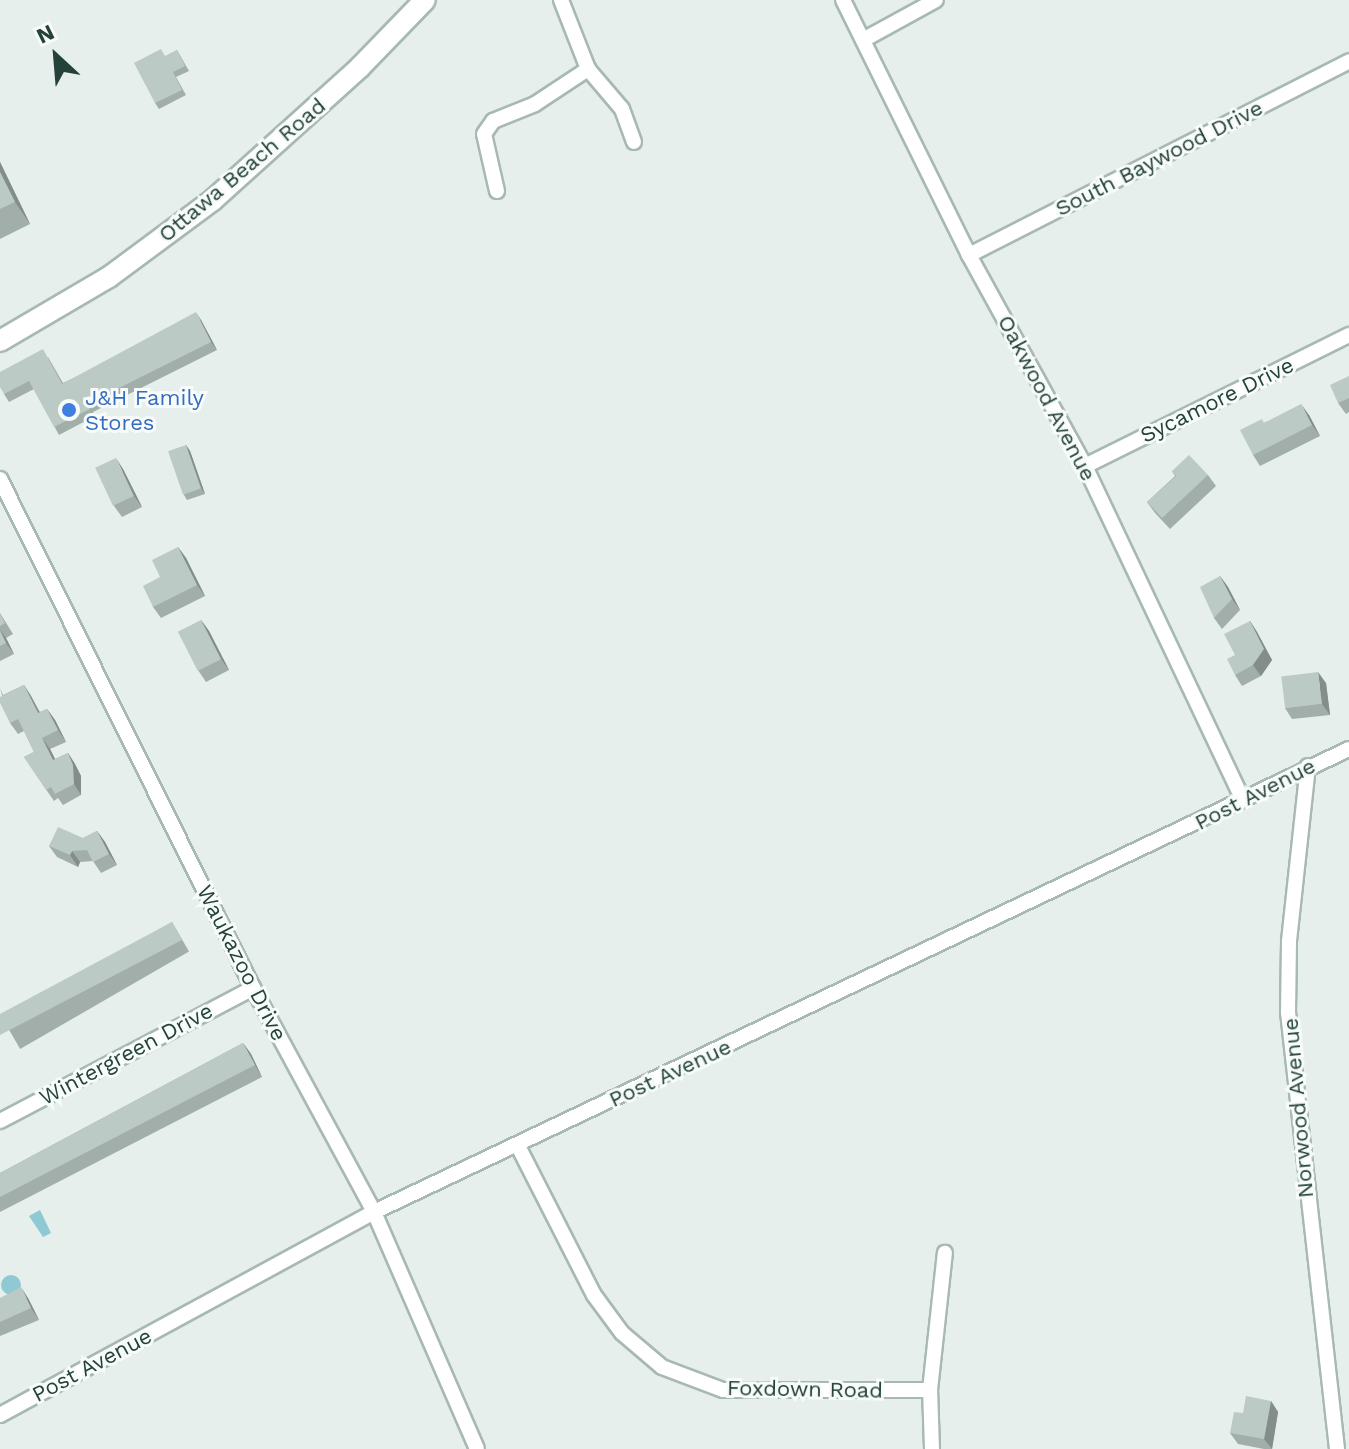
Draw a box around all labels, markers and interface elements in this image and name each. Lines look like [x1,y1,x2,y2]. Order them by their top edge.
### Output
north arrow [16,16,96,96]
text: N [32,19,58,49]
street label: Ottawa Beach Road [153,92,331,248]
street label: South Baywood Drive [1051,94,1267,222]
street label: Oakwood Avenue [992,310,1102,486]
street label: Sycamore Drive [1136,351,1298,449]
place label: J&H Family Stores [85,384,204,436]
marker: J&H Family Stores [60,401,78,419]
street label: Post Avenue [1190,752,1320,836]
street label: Waukazoo Drive [191,881,293,1045]
street label: Wintergreen Drive [35,997,217,1111]
street label: Norwood Avenue [1277,1016,1319,1200]
street label: Post Avenue [604,1033,736,1113]
street label: Post Avenue [27,1322,157,1408]
street label: Foxdown Road [727,1374,883,1404]

